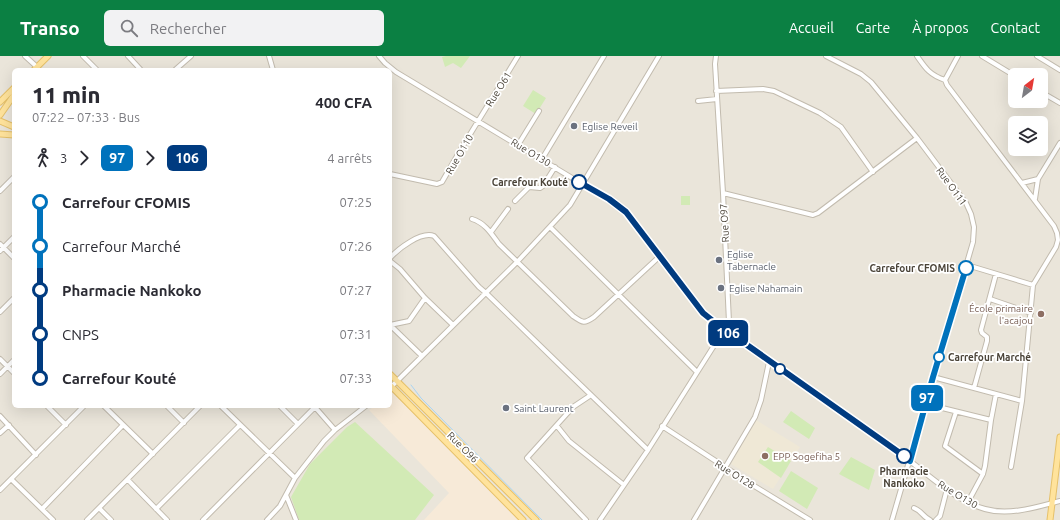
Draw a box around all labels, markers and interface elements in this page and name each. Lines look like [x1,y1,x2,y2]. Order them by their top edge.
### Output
search box [104,10,384,46]
text: Transo [20,17,80,39]
icon: search [118,17,140,39]
text: Rechercher [150,20,226,37]
text: Accueil [789,20,834,36]
text: Carte [856,20,890,36]
text: À propos [912,20,969,36]
text: Contact [991,20,1040,36]
north arrow [1008,68,1048,108]
map controls [1008,68,1048,156]
street label: Rue O61 [483,70,513,109]
text: 11 min [32,82,100,107]
text: 400 CFA [315,94,372,111]
text: 07:22 – 07:33 · Bus [32,110,140,124]
button: layers [1008,116,1048,156]
marker: Eglise Reveil [569,121,579,131]
place label: Eglise Reveil [582,121,638,132]
street label: Rue O110 [444,132,475,176]
street label: Rue O130 [509,136,553,169]
icon: walk [32,147,54,169]
icon: forward [73,147,95,169]
icon: forward [139,147,161,169]
text: 97 [109,150,125,166]
text: 106 [175,150,199,166]
text: 3 [60,151,67,165]
text: 4 arrêts [327,151,372,165]
street label: Rue O111 [934,165,969,208]
marker: Carrefour Kouté [571,174,587,190]
place label: Carrefour Kouté [492,177,568,188]
text: Carrefour CFOMIS [62,194,190,211]
text: 07:25 [339,195,372,209]
street label: Rue O97 [718,203,731,243]
text: Carrefour Marché [62,238,181,255]
text: 07:26 [339,239,372,253]
place label: Eglise Tabernacle [727,249,776,272]
marker: Eglise Tabernacle [714,255,724,265]
marker: Carrefour CFOMIS [958,260,974,276]
place label: Carrefour CFOMIS [869,263,955,274]
text: Pharmacie Nankoko [62,282,201,299]
text: 07:27 [339,283,372,297]
marker: Eglise Nahamain [716,283,726,293]
place label: Eglise Nahamain [729,283,802,294]
place label: École primaire l'acajou [969,302,1033,326]
marker: École primaire l'acajou [1036,309,1046,319]
line badge: 106 [705,320,751,346]
text: 106 [716,325,740,341]
text: CNPS [62,326,99,343]
text: 07:31 [339,327,372,341]
marker: Carrefour Marché [933,351,945,363]
place label: Carrefour Marché [948,352,1031,363]
unlabelled marker [774,363,786,375]
text: Carrefour Kouté [62,370,176,387]
text: 07:33 [339,371,372,385]
line badge: 97 [909,385,945,411]
text: 97 [919,390,935,406]
marker: Saint Laurent [501,403,511,413]
place label: Saint Laurent [514,403,574,414]
street label: Rue O96 [445,430,481,465]
marker: Pharmacie Nankoko [896,448,912,464]
marker: EPP Sogefiha 5 [760,451,770,461]
place label: EPP Sogefiha 5 [773,451,840,462]
street label: Rue O128 [713,458,757,491]
place label: Pharmacie Nankoko [879,466,929,489]
street label: Rue O130 [936,478,980,511]

